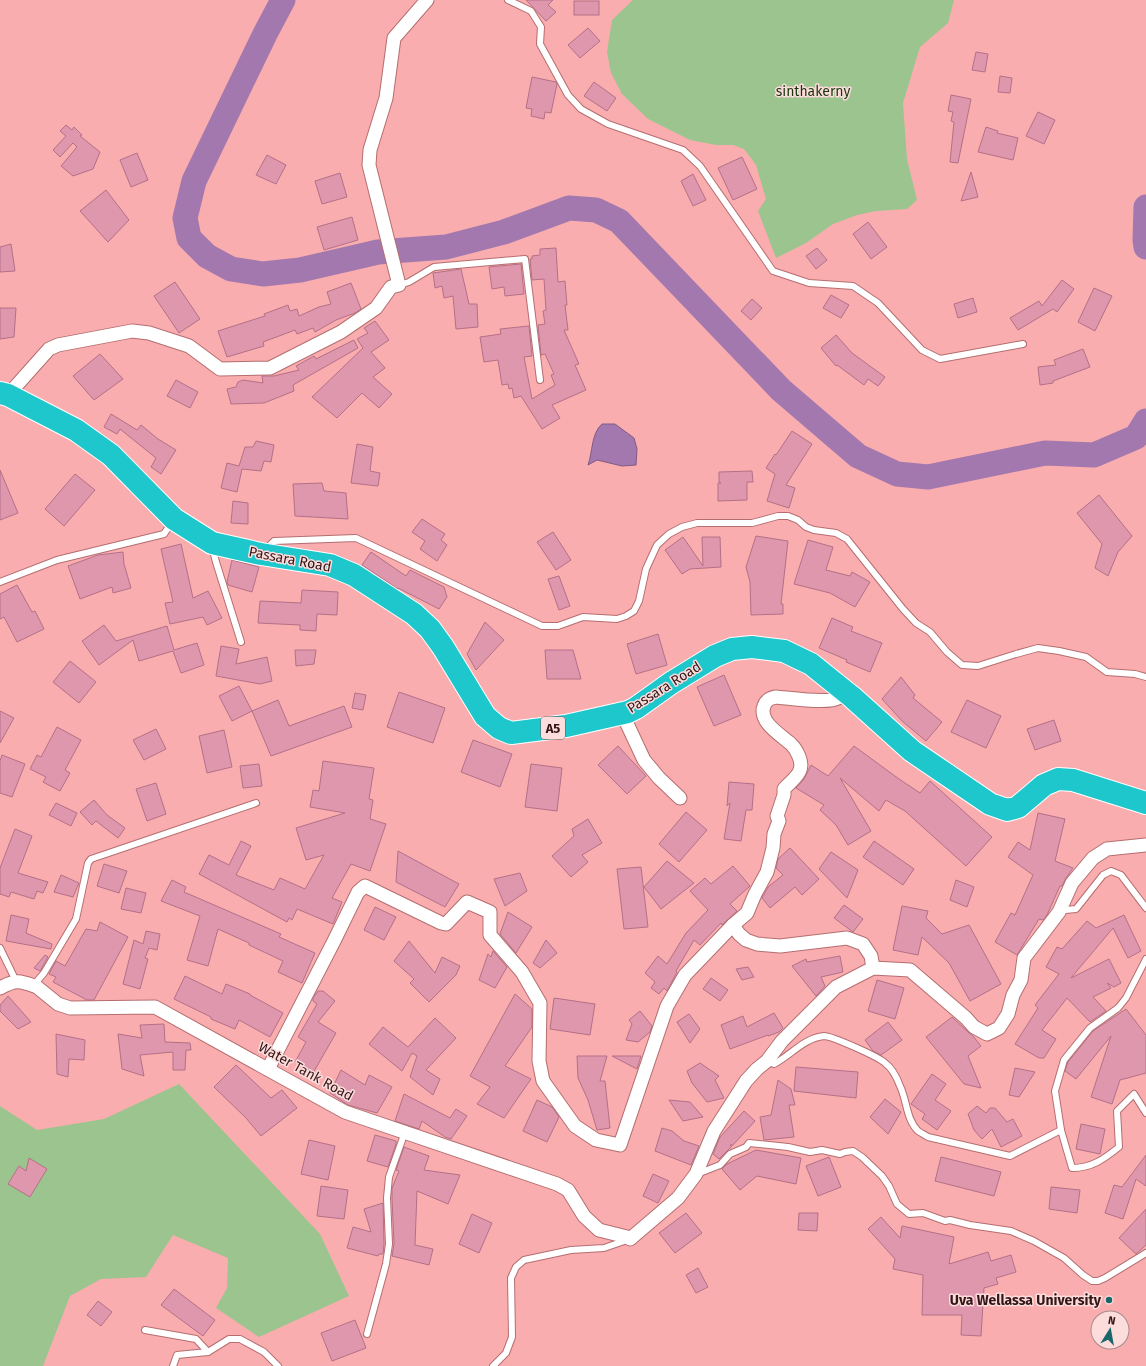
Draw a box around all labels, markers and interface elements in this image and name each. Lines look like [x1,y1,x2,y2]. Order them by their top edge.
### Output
park label: sinthakerny [776,83,850,100]
street label: Passara Road [247,543,333,576]
street label: Passara Road [624,658,704,717]
road number: A5 [541,717,565,739]
street label: Water Tank Road [255,1038,356,1105]
place label: Uva Wellassa University [950,1292,1102,1309]
marker: Uva Wellassa University [1104,1295,1114,1305]
north arrow [1090,1310,1130,1350]
text: N [1107,1314,1117,1328]

